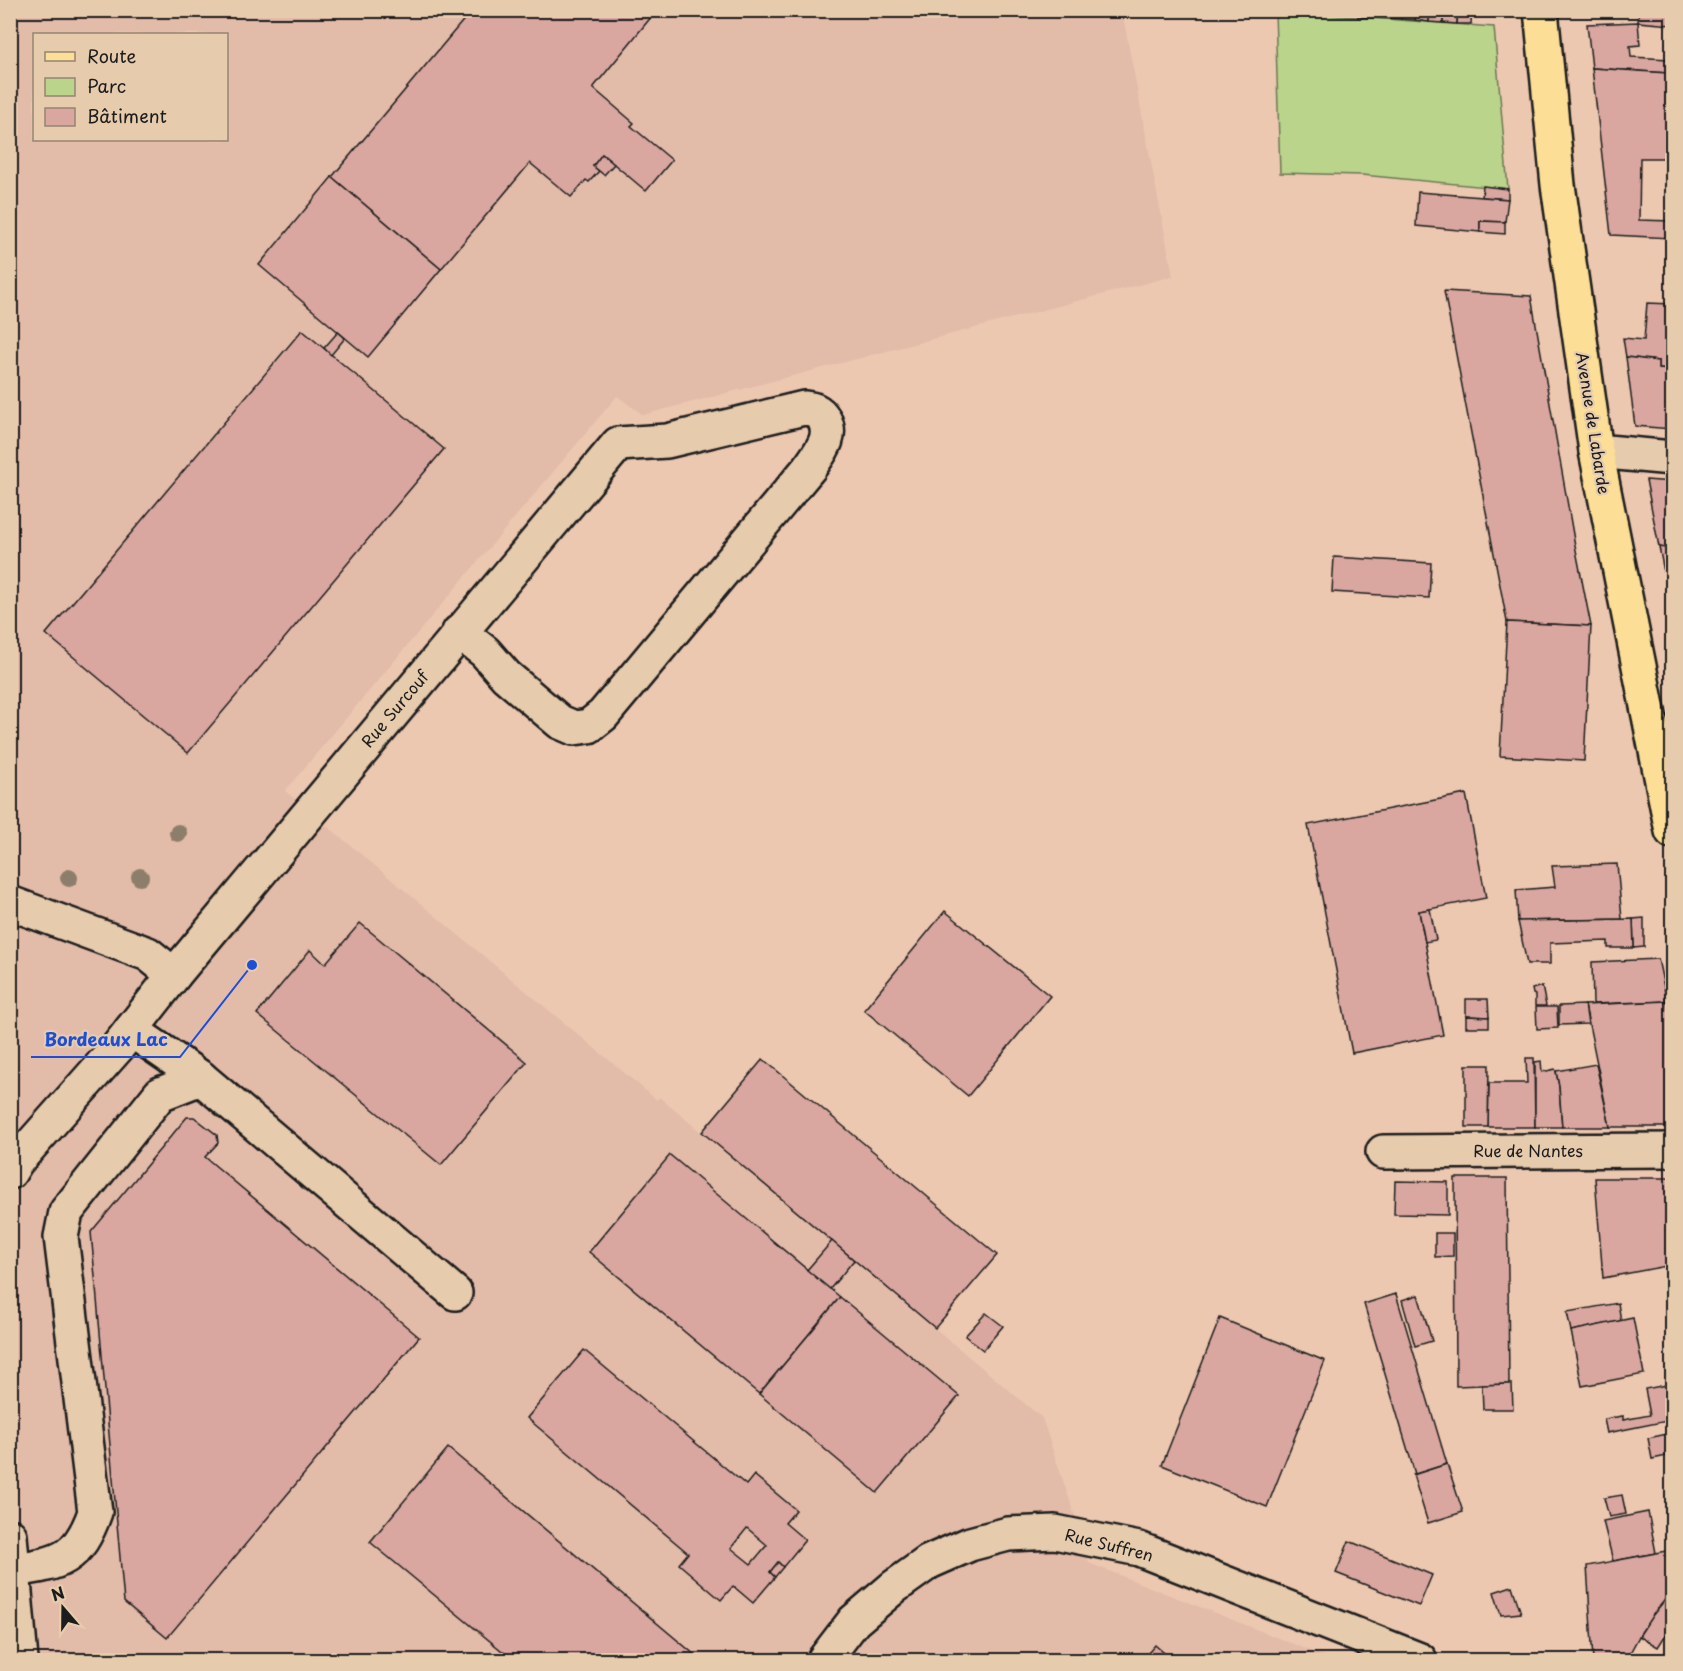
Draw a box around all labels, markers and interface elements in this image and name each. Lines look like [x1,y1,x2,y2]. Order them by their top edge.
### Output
legend [33,33,228,141]
text: Route [87,42,137,69]
text: Parc [87,72,126,99]
text: Bâtiment [87,102,167,129]
street label: Avenue de Labarde [1571,350,1617,496]
street label: Rue Surcouf [355,663,435,752]
callout: Bordeaux Lac [31,1021,180,1057]
text: Bordeaux Lac [44,1025,168,1052]
street label: Rue de Nantes [1473,1138,1583,1162]
street label: Rue Suffren [1063,1521,1156,1567]
north arrow [33,1578,93,1638]
text: N [47,1580,68,1606]

